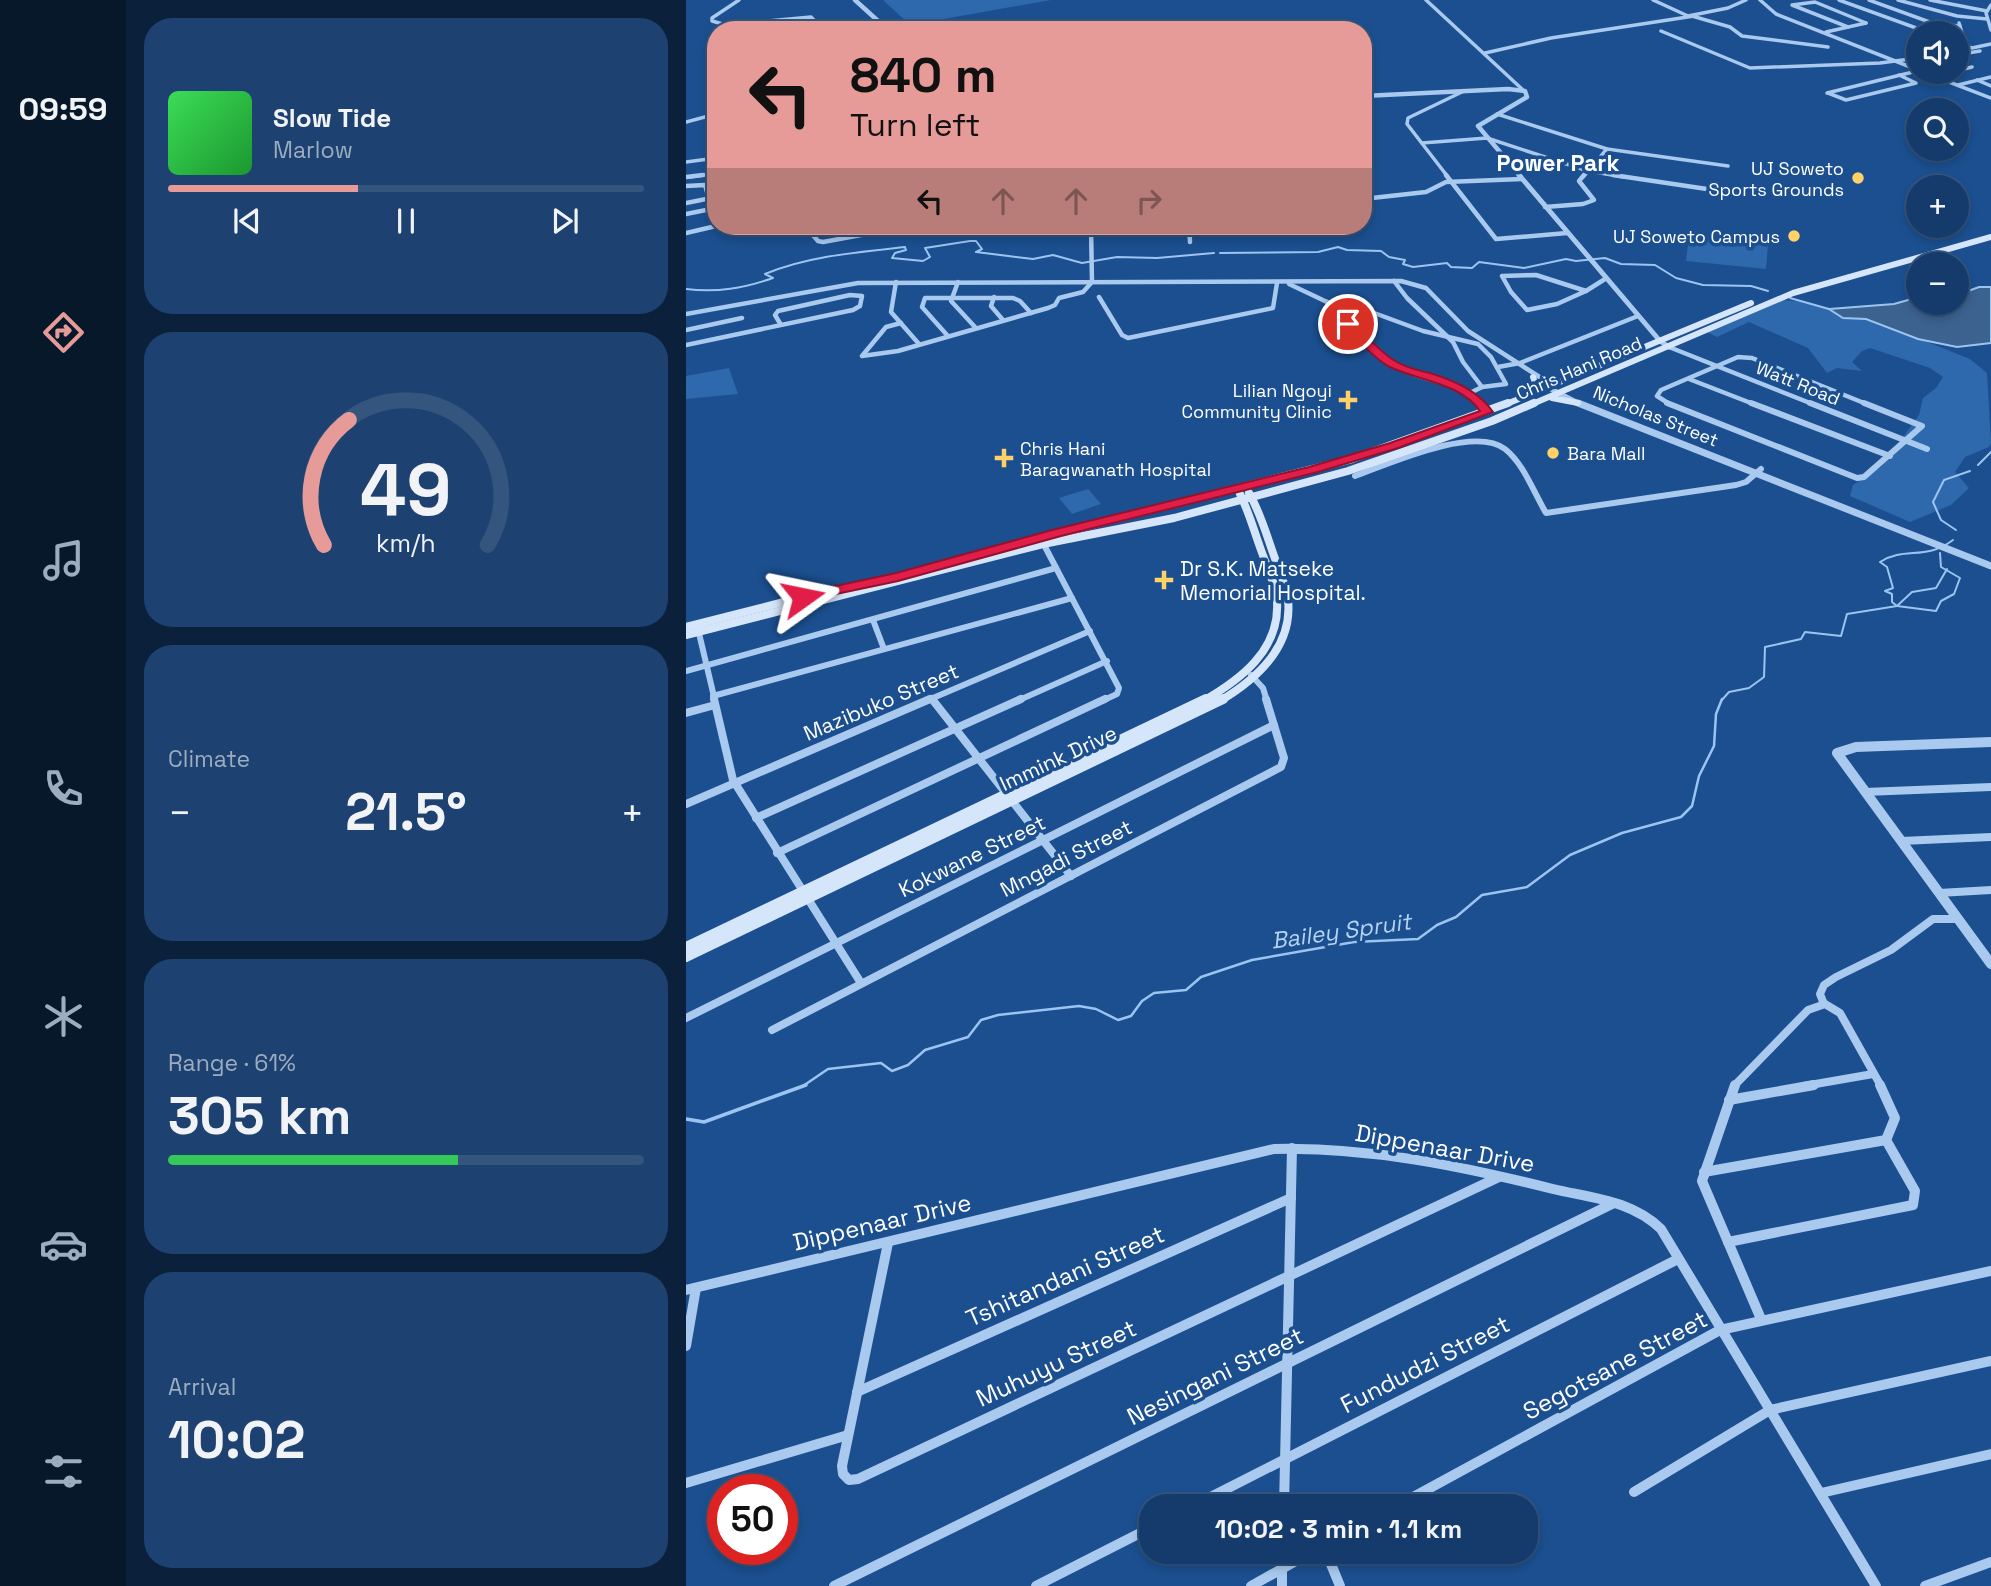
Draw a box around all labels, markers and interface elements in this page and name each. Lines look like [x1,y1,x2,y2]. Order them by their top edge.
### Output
map controls [1906,21,1969,315]
button: sound [1906,21,1969,84]
text: 840 m [850,44,997,106]
icon: left [735,49,826,140]
text: 09:59 [18,89,108,129]
button: search [1906,98,1969,161]
text: Slow Tide [273,101,391,135]
text: Turn left [850,105,980,145]
text: Marlow [273,135,353,165]
district label: Power Park [1497,148,1619,178]
place label: UJ Soweto Sports Grounds [1708,157,1844,201]
marker: UJ Soweto Sports Grounds [1850,170,1866,186]
button: + [1906,175,1969,238]
icon: left [911,182,949,220]
icon: ahead [984,182,1022,220]
icon: ahead [1057,182,1095,220]
icon: right [1130,182,1168,220]
icon: previous [228,202,266,240]
icon: pause [387,202,425,240]
icon: next [546,202,584,240]
place label: UJ Soweto Campus [1613,225,1780,248]
marker: UJ Soweto Campus [1786,228,1802,244]
button: − [1906,252,1969,315]
pin [1318,294,1378,354]
icon: arrive [1329,305,1367,343]
icon: directions [39,308,88,357]
street label: Chris Hani Road [1513,331,1645,405]
street label: Watt Road [1753,356,1843,410]
place label: Lilian Ngoyi Community Clinic [1182,379,1332,423]
street label: Nicholas Street [1590,380,1722,452]
marker: Lilian Ngoyi Community Clinic [1338,390,1358,410]
place label: Chris Hani Baragwanath Hospital [1020,437,1211,481]
place label: Bara Mall [1567,442,1645,465]
text: 49 [360,444,452,537]
marker: Bara Mall [1545,445,1561,461]
marker: Chris Hani Baragwanath Hospital [994,448,1014,468]
text: km/h [376,527,436,559]
icon: music [39,536,88,585]
place label: Dr S.K. Matseke Memorial Hospital. [1180,555,1366,606]
position arrow [766,560,840,634]
marker: Dr S.K. Matseke Memorial Hospital. [1154,570,1174,590]
street label: Mazibuko Street [799,657,963,747]
street label: Immink Drive [995,719,1121,797]
text: Climate [168,744,250,774]
icon: phone [39,764,88,813]
text: 21.5° [345,779,467,845]
text: − [168,789,192,837]
text: + [620,789,644,837]
street label: Kokwane Street [894,809,1050,903]
street label: Mngadi Street [995,813,1137,903]
water label: Bailey Spruit [1269,906,1415,956]
icon: climate [39,992,88,1041]
text: Range · 61% [168,1048,296,1078]
text: 305 km [168,1083,351,1149]
street label: Dippenaar Drive [1353,1117,1537,1179]
street label: Dippenaar Drive [790,1186,974,1258]
street label: Tshitandani Street [961,1218,1169,1334]
icon: car [39,1220,88,1269]
street label: Segotsane Street [1517,1303,1713,1427]
street label: Fundudzi Street [1335,1308,1515,1420]
street label: Muhuyu Street [971,1312,1141,1414]
street label: Nesingani Street [1122,1320,1308,1432]
text: Arrival [168,1372,236,1402]
text: 10:02 [168,1407,305,1473]
icon: filters [39,1447,88,1496]
speed limit sign: 50 [707,1474,798,1565]
text: 10:02 · 3 min · 1.1 km [1215,1512,1462,1546]

